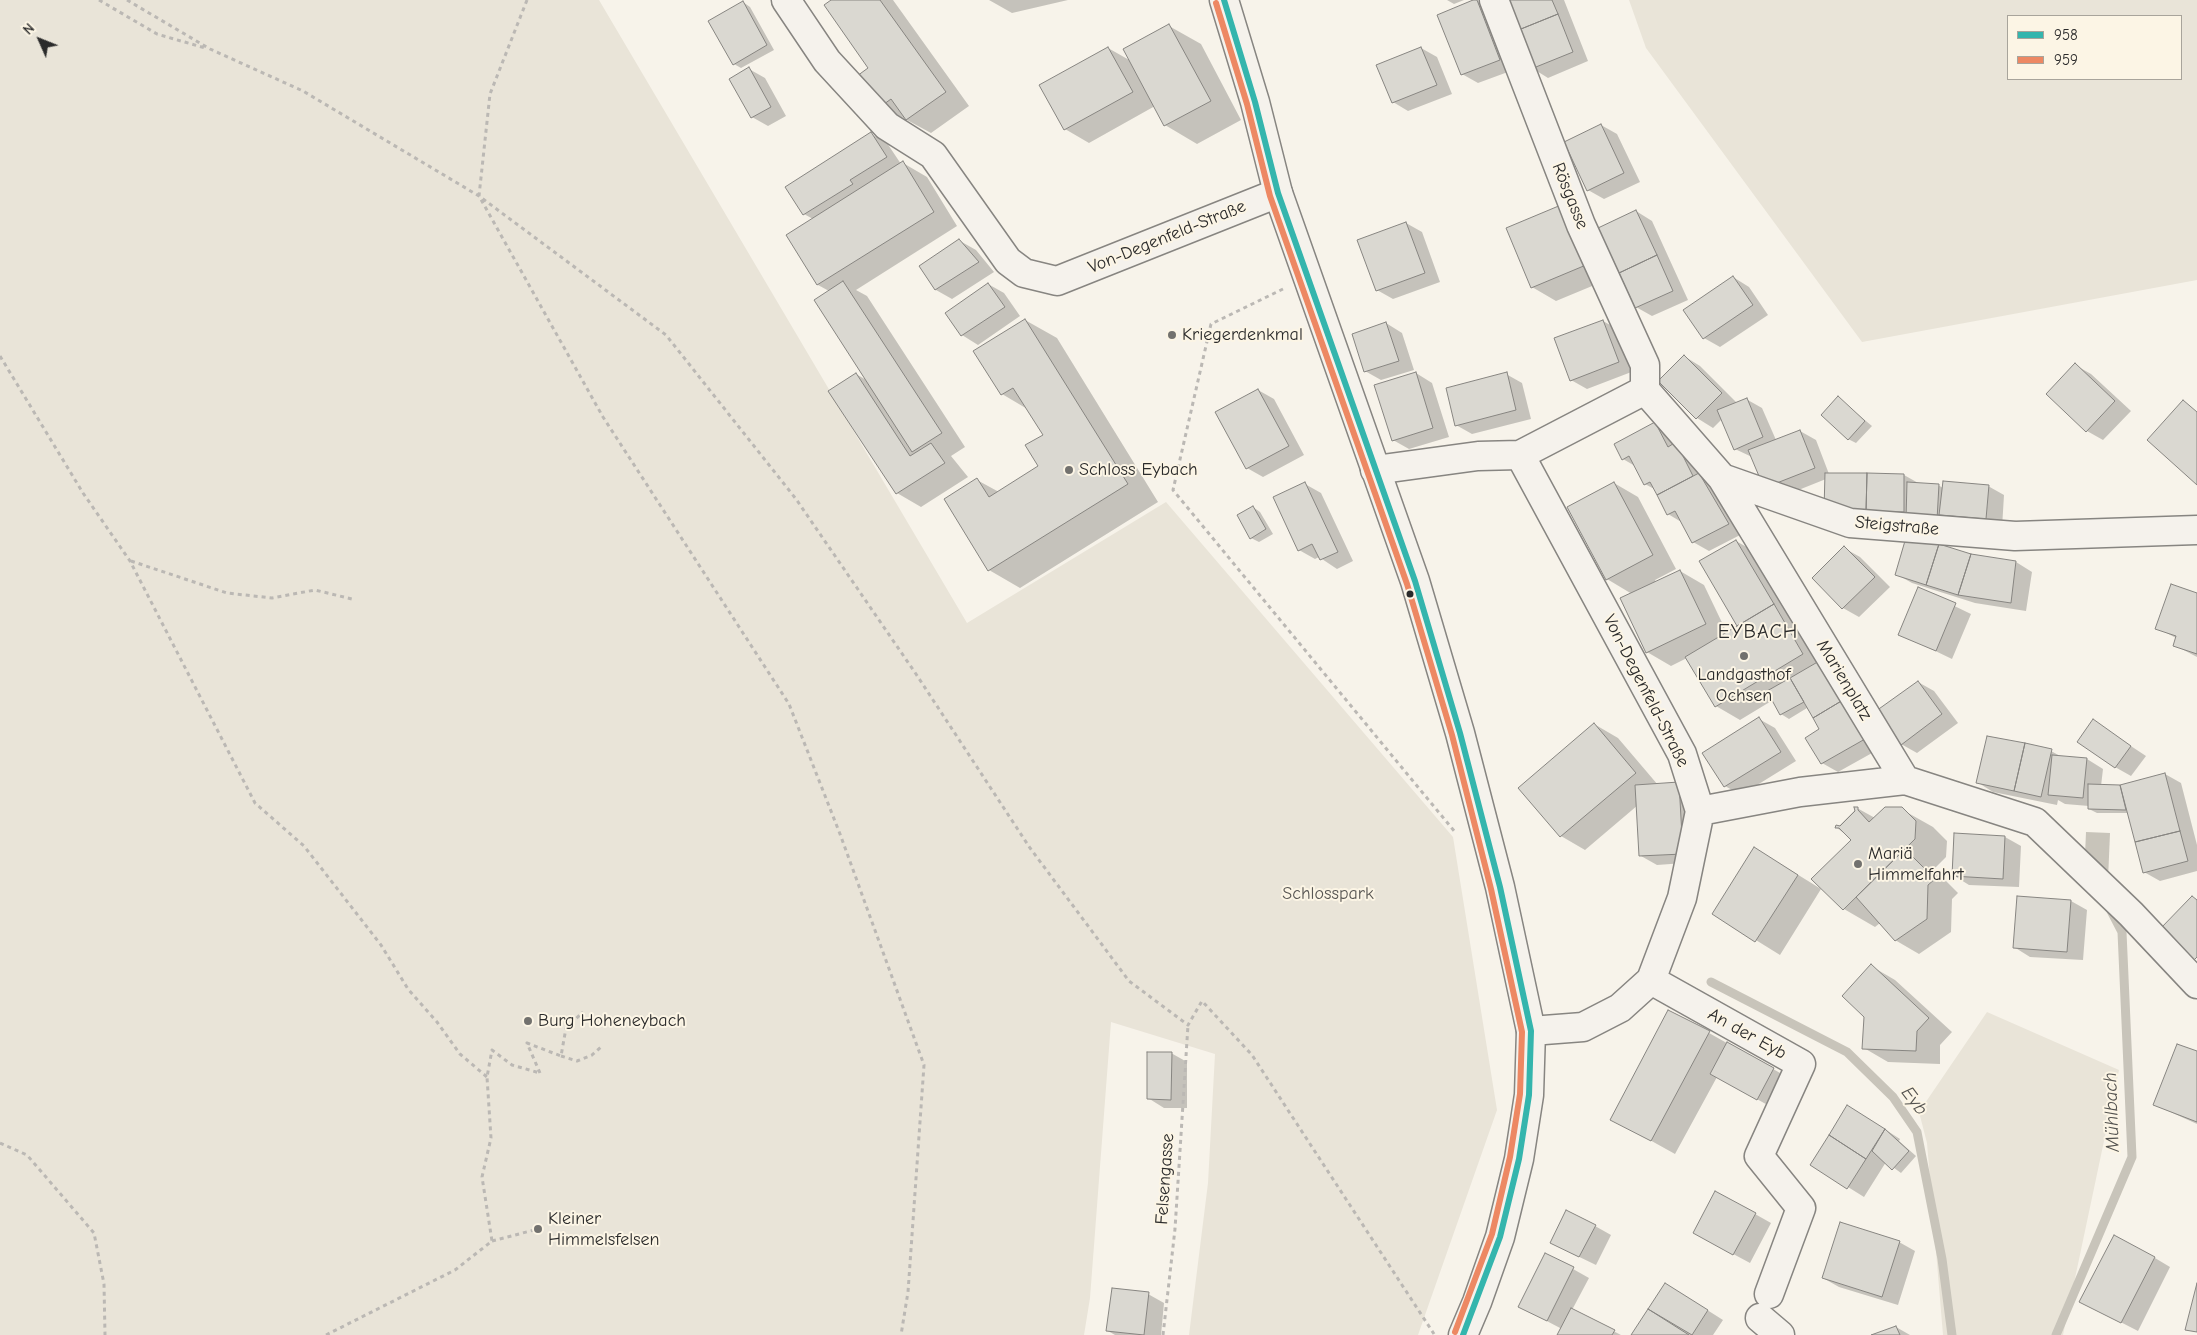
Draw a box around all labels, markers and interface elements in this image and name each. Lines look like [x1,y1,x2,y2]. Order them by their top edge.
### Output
north arrow [15,15,65,65]
legend [2007,15,2182,80]
text: N [20,20,38,38]
text: 958 [2054,26,2078,44]
text: 959 [2054,51,2078,69]
street label: Rösgasse [1547,159,1593,233]
street label: Von-Degenfeld-Straße [1085,195,1249,279]
place label: Kriegerdenkmal [1182,324,1303,346]
marker: Kriegerdenkmal [1166,329,1178,341]
place label: Schloss Eybach [1079,459,1198,481]
marker: Schloss Eybach [1063,464,1075,476]
street label: Steigstraße [1854,512,1940,540]
unlabelled marker [1405,589,1415,599]
street label: Von-Degenfeld-Straße [1598,611,1694,771]
district label: EYBACH [1717,620,1799,644]
street label: Marienplatz [1811,636,1877,724]
marker: Landgasthof Ochsen [1738,650,1750,662]
place label: Landgasthof Ochsen [1697,664,1791,706]
place label: Mariä Himmelfahrt [1868,843,1964,886]
marker: Mariä Himmelfahrt [1852,858,1864,870]
park label: Schlosspark [1282,883,1374,905]
street label: An der Eyb [1704,1004,1790,1064]
place label: Burg Hoheneybach [538,1010,686,1032]
marker: Burg Hoheneybach [522,1015,534,1027]
water label: Mühlbach [2099,1072,2125,1152]
water label: Eyb [1896,1082,1932,1120]
street label: Felsengasse [1151,1133,1179,1225]
place label: Kleiner Himmelsfelsen [548,1208,660,1250]
marker: Kleiner Himmelsfelsen [532,1223,544,1235]

